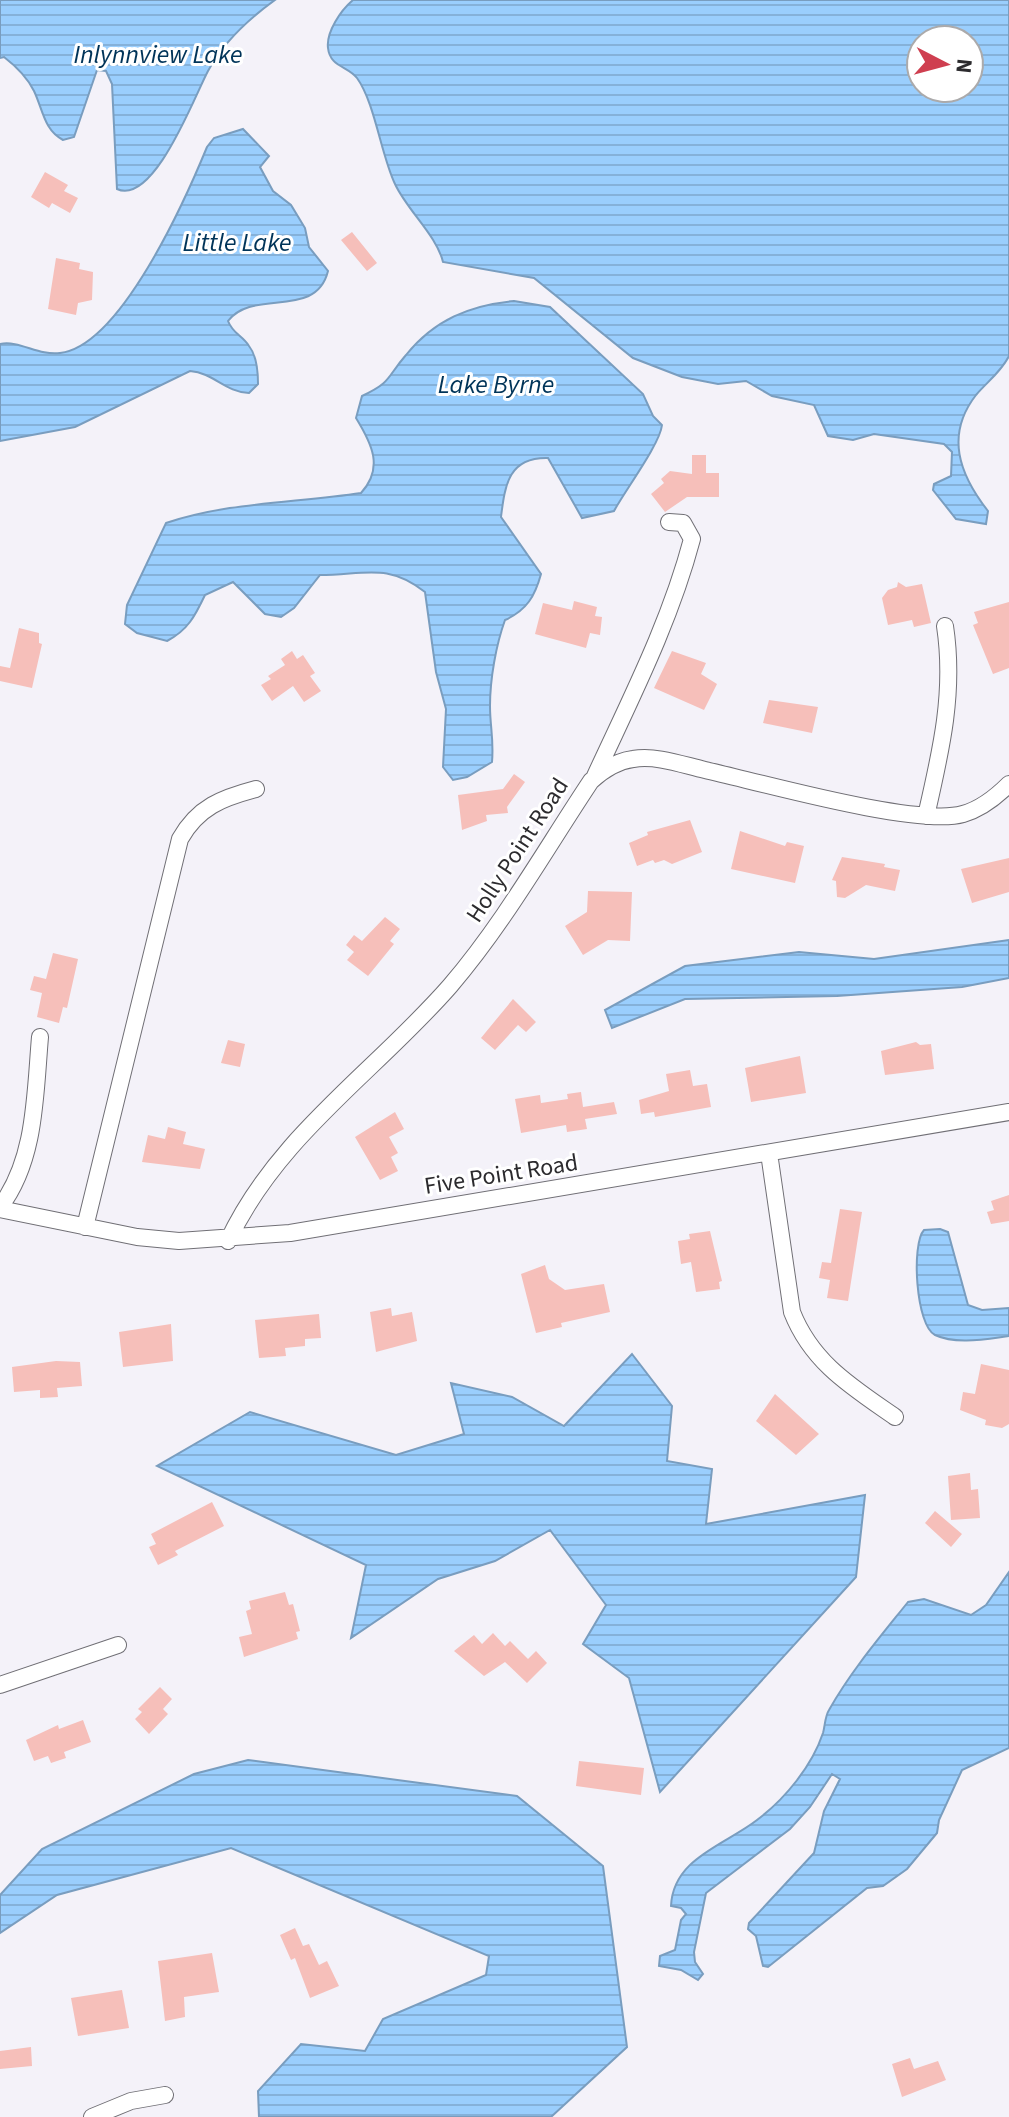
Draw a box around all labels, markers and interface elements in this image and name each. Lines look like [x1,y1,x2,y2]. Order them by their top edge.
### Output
north arrow [905,24,985,104]
water label: Inlynnview Lake [73,36,243,73]
text: N [947,57,981,75]
water label: Little Lake [182,224,292,261]
water label: Lake Byrne [438,366,554,403]
street label: Holly Point Road [457,771,577,930]
street label: Five Point Road [422,1145,580,1204]

